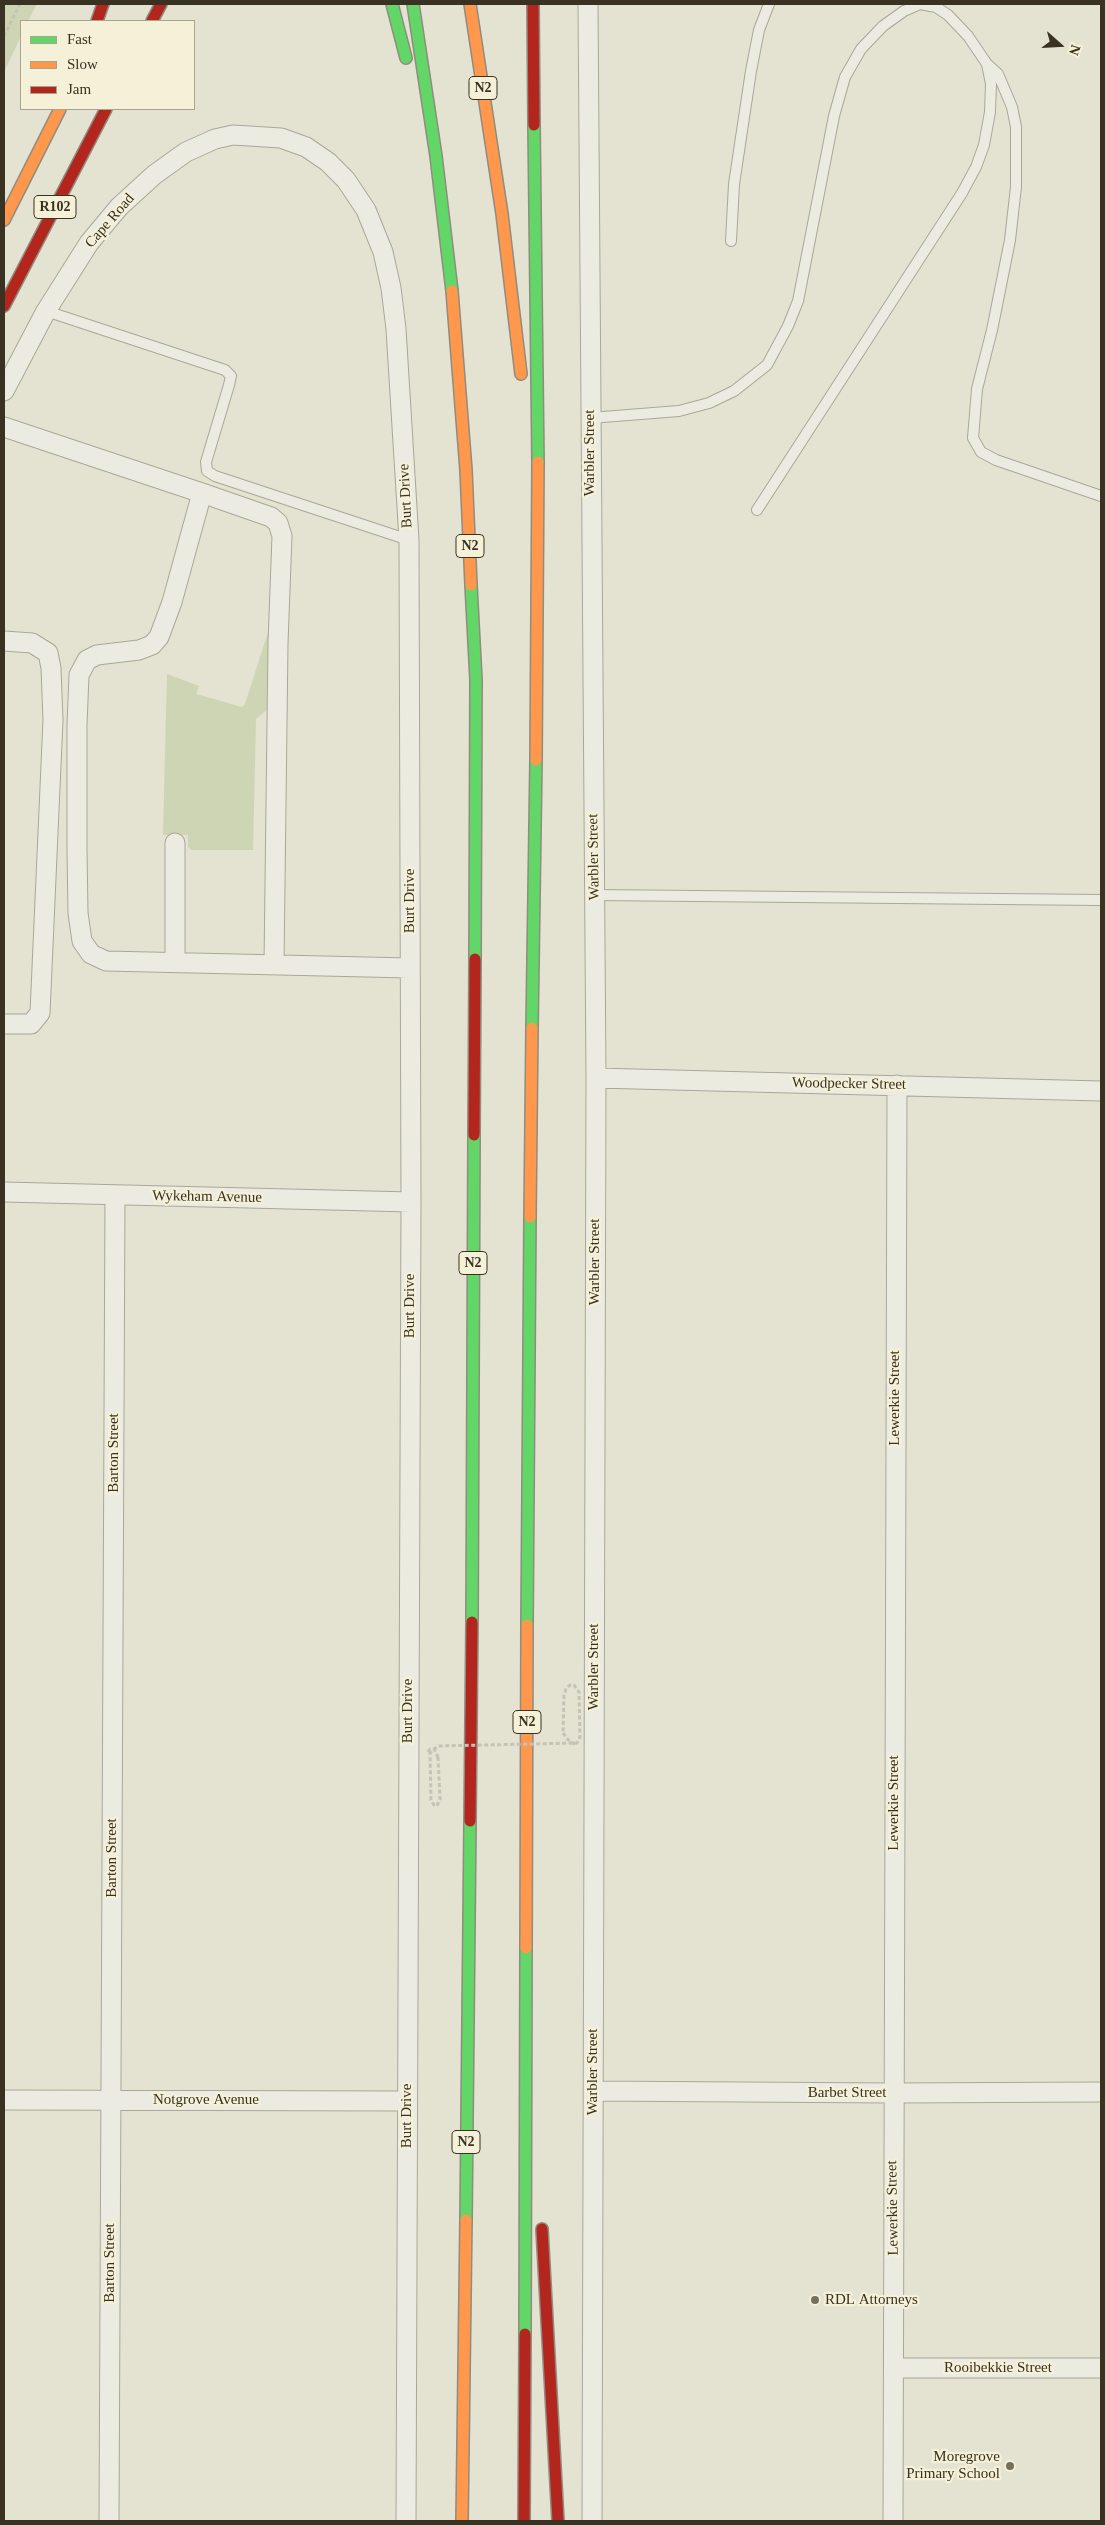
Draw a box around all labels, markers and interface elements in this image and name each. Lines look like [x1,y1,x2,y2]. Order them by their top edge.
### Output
legend [20,20,195,110]
north arrow [1035,20,1085,70]
text: Fast [67,31,92,47]
text: N [1066,43,1083,57]
text: Slow [67,56,98,72]
road number: N2 [469,76,497,100]
text: Jam [67,81,91,97]
street label: Cape Road [81,190,139,252]
road number: R102 [34,196,76,218]
street label: Warbler Street [581,410,599,496]
street label: Burt Drive [395,463,417,529]
road number: N2 [456,534,484,558]
street label: Warbler Street [584,814,604,900]
street label: Burt Drive [401,869,419,933]
street label: Woodpecker Street [792,1074,906,1094]
street label: Wykeham Avenue [152,1187,262,1207]
street label: Warbler Street [586,1219,604,1305]
road number: N2 [459,1252,487,1274]
street label: Burt Drive [401,1274,419,1338]
street label: Lewerkie Street [886,1350,904,1446]
street label: Barton Street [105,1413,123,1493]
street label: Warbler Street [585,1624,603,1710]
street label: Burt Drive [399,1679,417,1743]
road number: N2 [513,1710,541,1734]
street label: Lewerkie Street [885,1755,903,1851]
street label: Barton Street [103,1818,121,1898]
street label: Warbler Street [584,2029,602,2115]
street label: Burt Drive [398,2084,416,2148]
street label: Barbet Street [808,2084,886,2102]
street label: Notgrove Avenue [153,2091,259,2109]
road number: N2 [452,2130,480,2154]
street label: Lewerkie Street [883,2160,903,2256]
street label: Barton Street [101,2223,119,2303]
place label: RDL Attorneys [825,2291,918,2309]
marker: RDL Attorneys [809,2294,821,2306]
street label: Rooibekkie Street [944,2359,1052,2377]
place label: Moregrove Primary School [906,2448,1000,2483]
marker: Moregrove Primary School [1004,2460,1016,2472]

